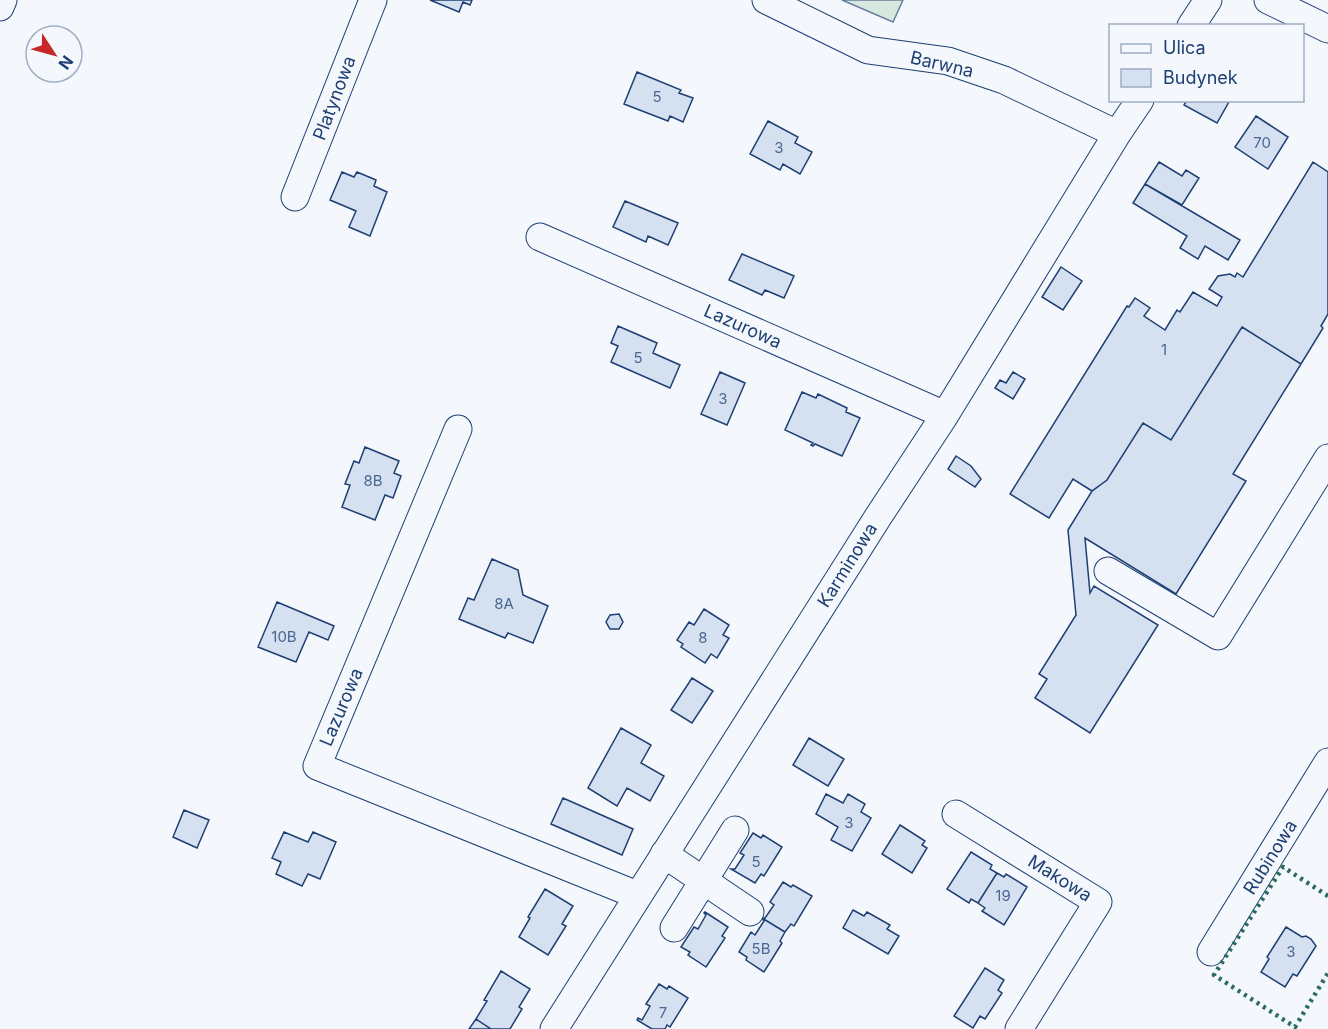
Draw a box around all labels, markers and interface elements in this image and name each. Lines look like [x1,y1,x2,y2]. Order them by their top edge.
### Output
north arrow [24,24,84,84]
legend [1109,24,1304,102]
text: Ulica [1163,37,1206,58]
street label: Barwna [908,47,976,81]
text: N [54,52,78,74]
street label: Platynowa [308,53,360,143]
text: Budynek [1163,67,1238,88]
house number: 5 [652,87,662,106]
house number: 70 [1253,133,1271,152]
house number: 3 [774,138,784,157]
street label: Lazurowa [701,300,785,352]
house number: 1 [1161,340,1167,359]
house number: 5 [633,348,643,367]
house number: 3 [718,389,728,408]
house number: 8B [363,471,383,490]
street label: Karminowa [813,519,881,611]
house number: 8A [494,594,514,613]
house number: 10B [271,627,297,646]
house number: 8 [698,628,708,647]
street label: Lazurowa [315,665,367,749]
house number: 3 [844,813,854,832]
street label: Rubinowa [1239,816,1301,898]
street label: Makowa [1024,850,1096,906]
house number: 5 [751,852,761,871]
house number: 19 [995,886,1011,905]
house number: 5B [752,939,770,958]
house number: 3 [1286,942,1296,961]
house number: 7 [659,1003,667,1022]

